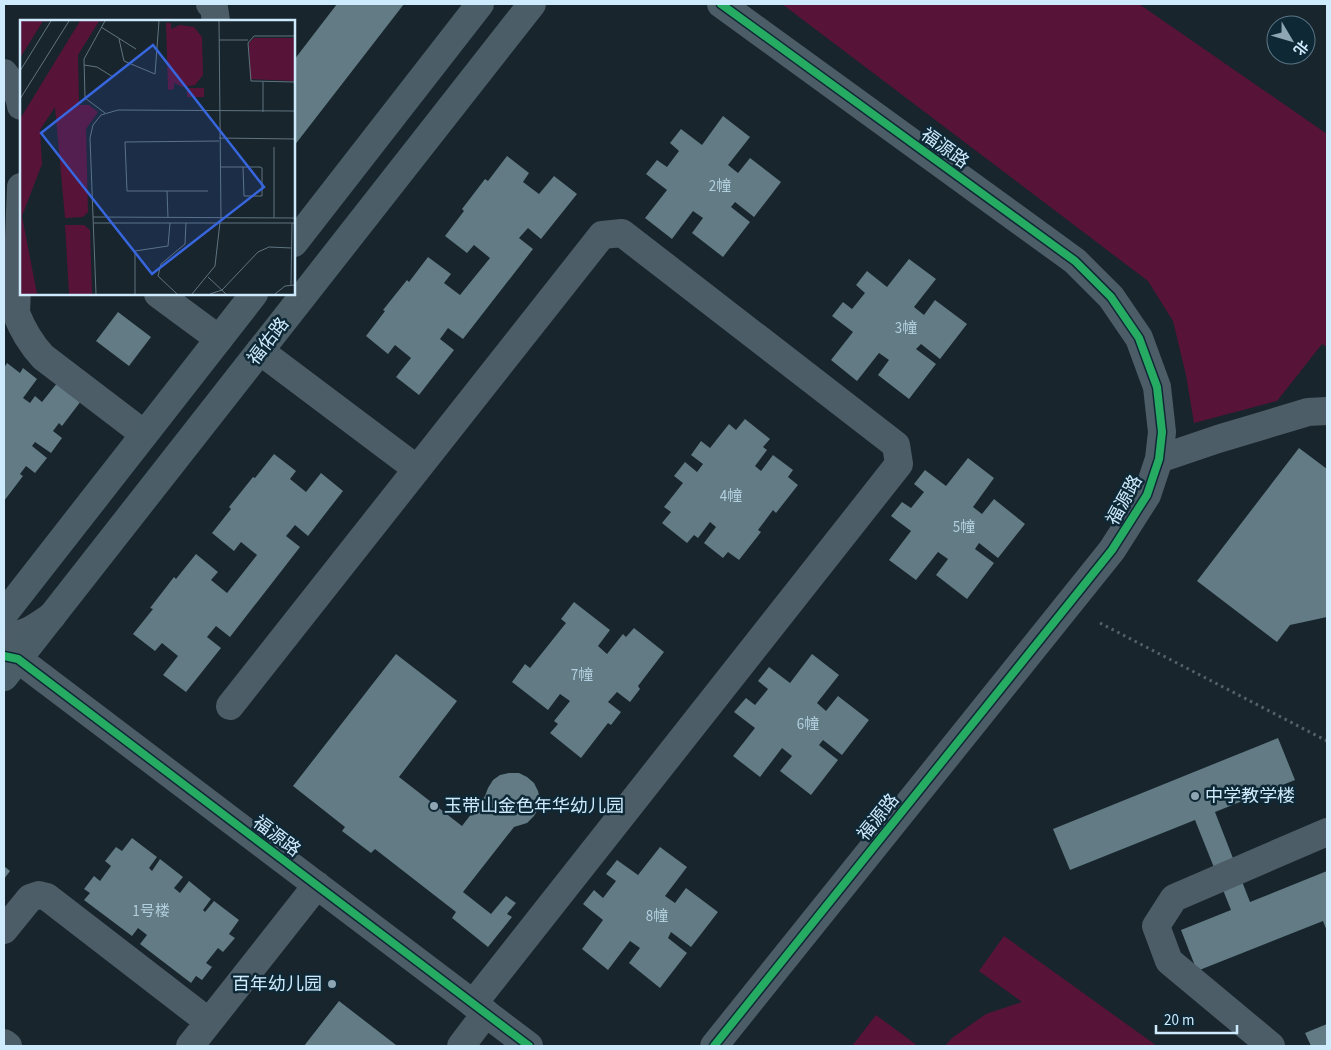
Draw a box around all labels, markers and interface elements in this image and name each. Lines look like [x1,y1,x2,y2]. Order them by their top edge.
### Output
north arrow [1266,15,1316,65]
inset map [20,20,295,295]
text: 北 [1288,36,1313,59]
street label: 福源路 [916,122,974,174]
house number: 2幢 [709,176,731,197]
street label: 福佑路 [242,312,295,370]
house number: 3幢 [895,318,917,339]
street label: 福源路 [1100,471,1148,530]
house number: 4幢 [720,486,742,507]
house number: 5幢 [953,517,975,538]
house number: 7幢 [571,665,593,686]
house number: 6幢 [797,714,819,735]
place label: 中学教学楼 [1205,784,1295,809]
street label: 福源路 [852,788,905,846]
marker: 中学教学楼 [1189,790,1201,802]
place label: 玉带山金色年华幼儿园 [444,794,624,819]
marker: 玉带山金色年华幼儿园 [428,800,440,812]
street label: 福源路 [248,810,306,863]
house number: 1号楼 [132,901,170,922]
house number: 8幢 [646,906,668,927]
place label: 百年幼儿园 [232,972,322,997]
marker: 百年幼儿园 [326,978,338,990]
scale bar [1156,1002,1237,1034]
text: 20 m [1164,1010,1194,1031]

